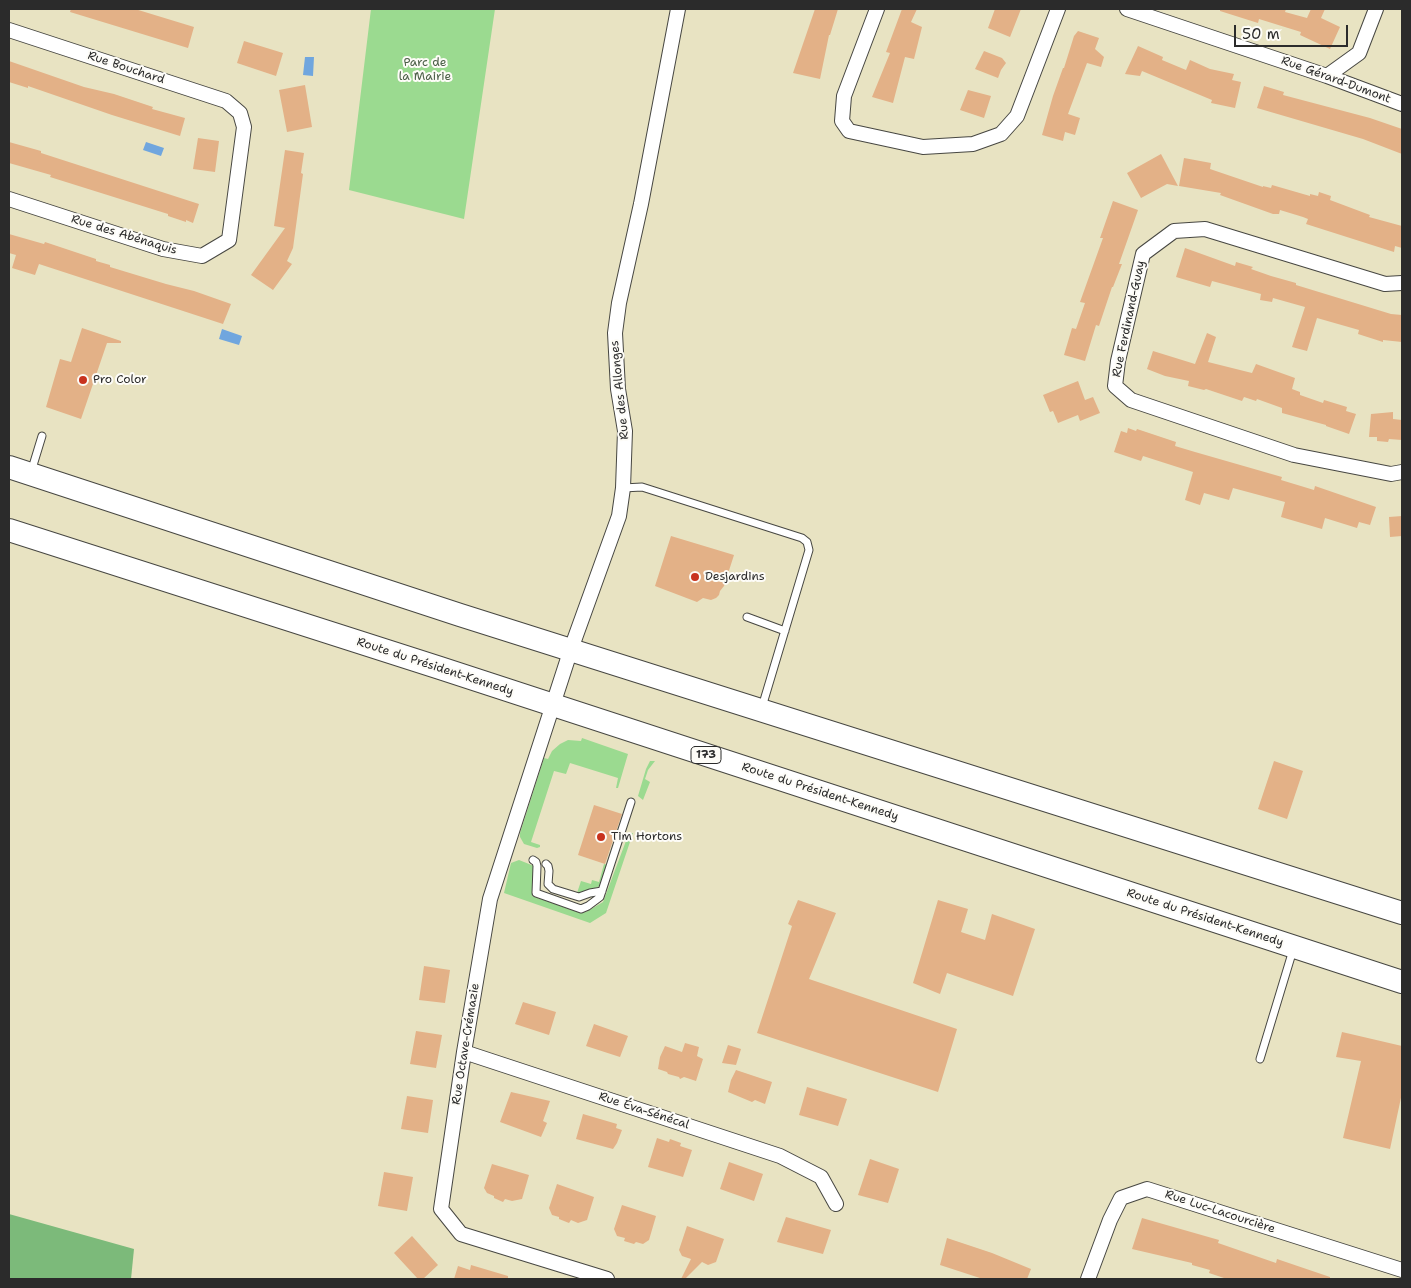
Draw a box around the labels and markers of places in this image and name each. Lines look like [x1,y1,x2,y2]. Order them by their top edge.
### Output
place label: Pro Color [93,373,147,387]
marker: Pro Color [77,374,89,386]
place label: Desjardins [705,570,765,584]
marker: Desjardins [689,571,701,583]
place label: Tim Hortons [611,830,682,844]
marker: Tim Hortons [595,831,607,843]

